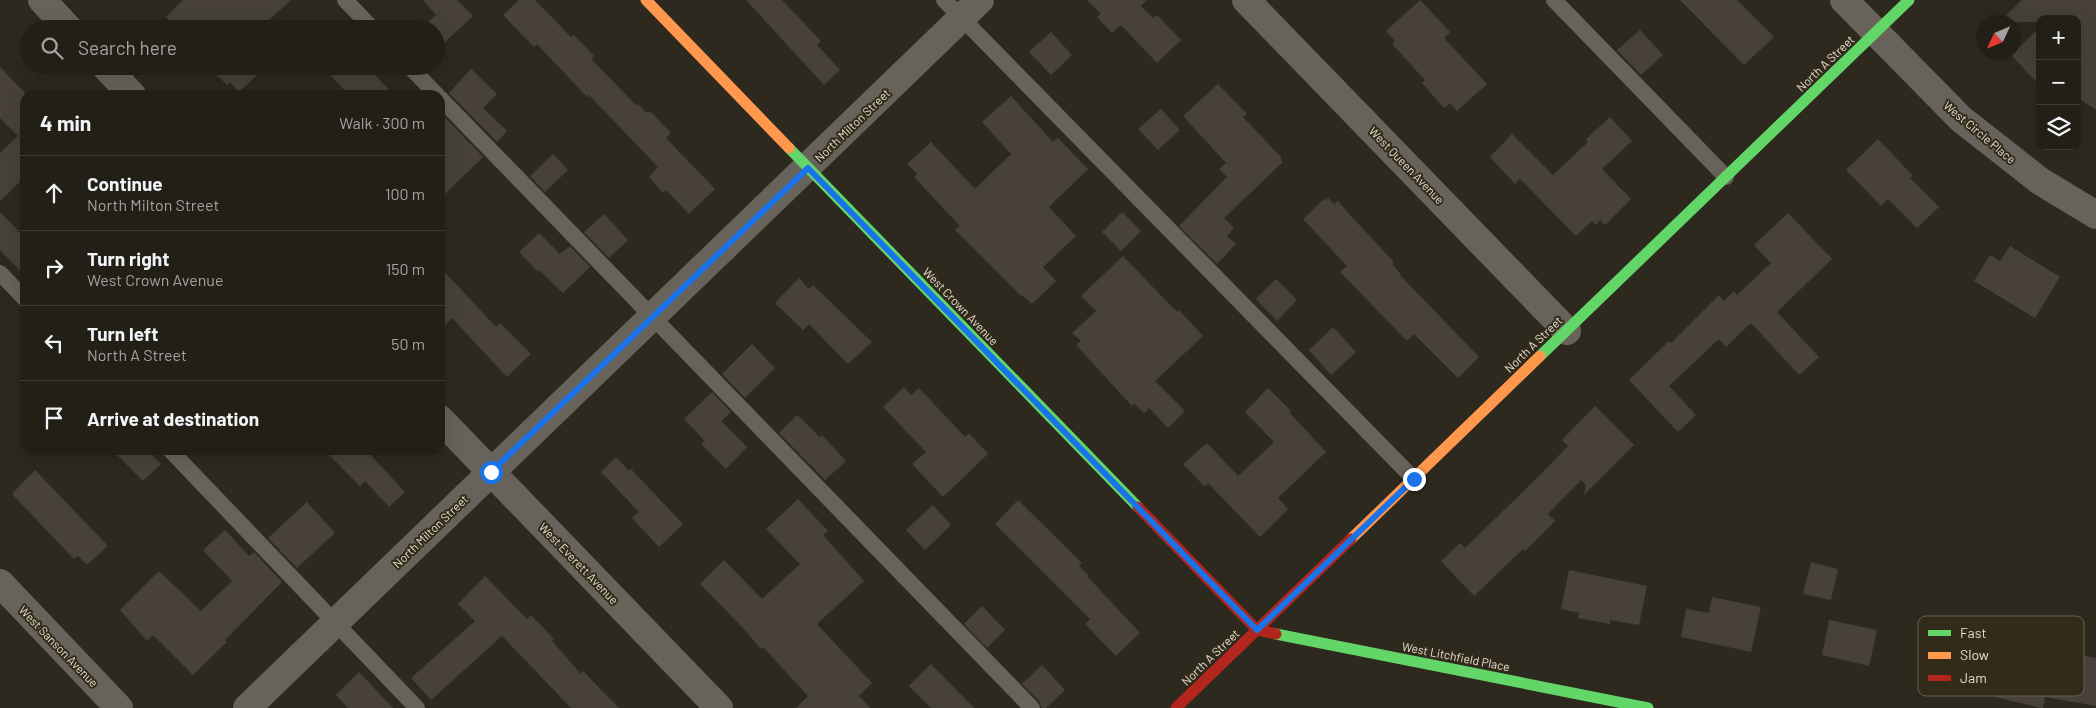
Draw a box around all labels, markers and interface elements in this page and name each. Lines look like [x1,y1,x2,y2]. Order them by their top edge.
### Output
north arrow [1976,15,2021,60]
map controls [2036,15,2081,150]
button: + [2036,15,2081,60]
search box [20,20,445,75]
street label: North A Street [1793,32,1857,94]
icon: search [38,34,66,62]
text: Search here [78,36,177,59]
button: − [2036,60,2081,105]
street label: North Milton Street [811,86,893,164]
street label: West Circle Place [1941,98,2019,166]
button: layers [2036,105,2081,150]
text: 4 min [40,110,91,135]
text: Walk · 300 m [339,113,425,132]
street label: West Queen Avenue [1367,123,1447,207]
text: Continue [87,172,163,195]
icon: ahead [40,179,68,207]
text: 100 m [385,184,425,203]
text: North Milton Street [87,195,219,214]
text: Turn right [87,247,169,270]
icon: right [40,254,68,282]
text: 150 m [386,259,425,278]
street label: West Crown Avenue [920,264,1002,348]
text: West Crown Avenue [87,270,223,289]
street label: North A Street [1501,313,1565,375]
text: Turn left [87,322,158,345]
icon: left [40,329,68,357]
text: 50 m [391,334,425,353]
text: North A Street [87,345,187,364]
icon: arrive [40,404,68,432]
text: Arrive at destination [87,407,259,430]
route start [480,461,503,484]
route end [1403,468,1426,491]
street label: North Milton Street [389,492,471,570]
street label: West Everett Avenue [537,519,621,607]
street label: West Sanson Avenue [17,602,101,690]
legend [1918,616,2084,696]
text: Fast [1960,624,1986,641]
street label: North A Street [1178,626,1242,688]
street label: West Litchfield Place [1401,639,1511,673]
text: Slow [1960,646,1989,663]
text: Jam [1960,669,1987,686]

